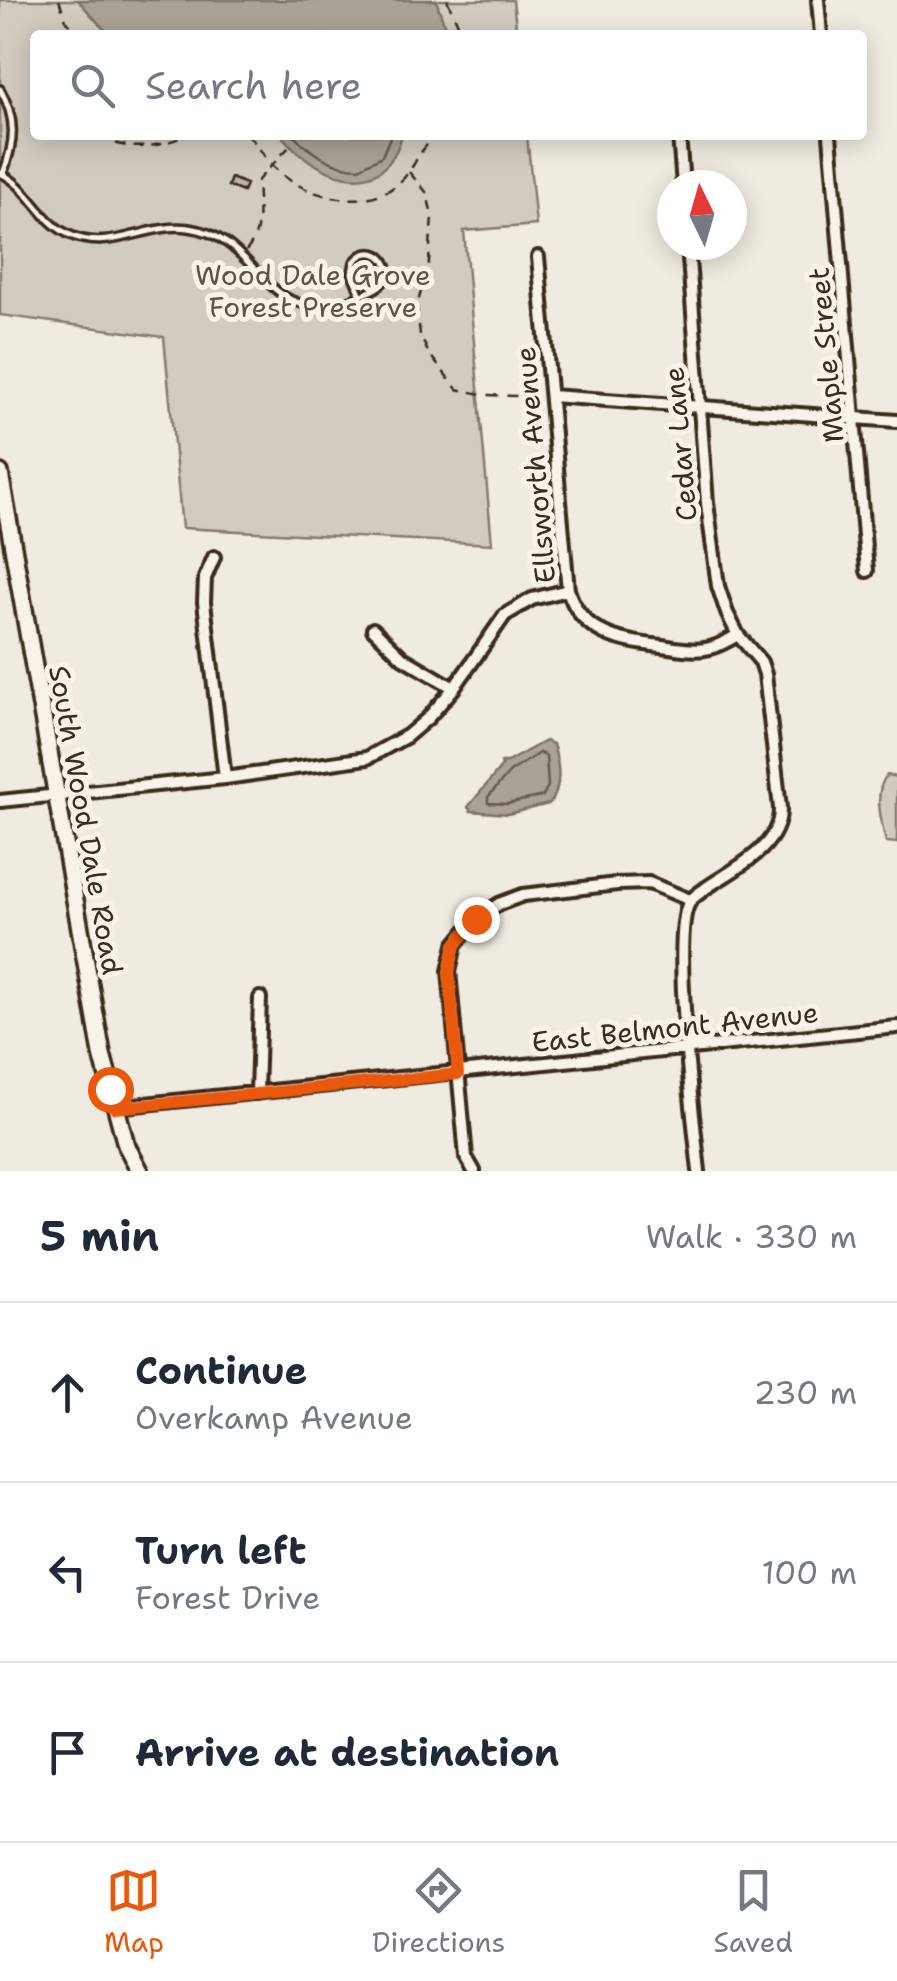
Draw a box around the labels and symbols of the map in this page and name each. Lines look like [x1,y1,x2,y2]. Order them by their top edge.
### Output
north arrow [657,170,747,260]
park label: Wood Dale Grove Forest Preserve [195,256,431,326]
street label: Maple Street [799,266,853,444]
street label: Ellsworth Avenue [506,345,564,585]
street label: Cedar Lane [654,365,706,523]
street label: South Wood Dale Road [40,662,132,978]
route end [454,897,500,943]
street label: East Belmont Avenue [530,993,820,1061]
route start [88,1067,134,1113]

